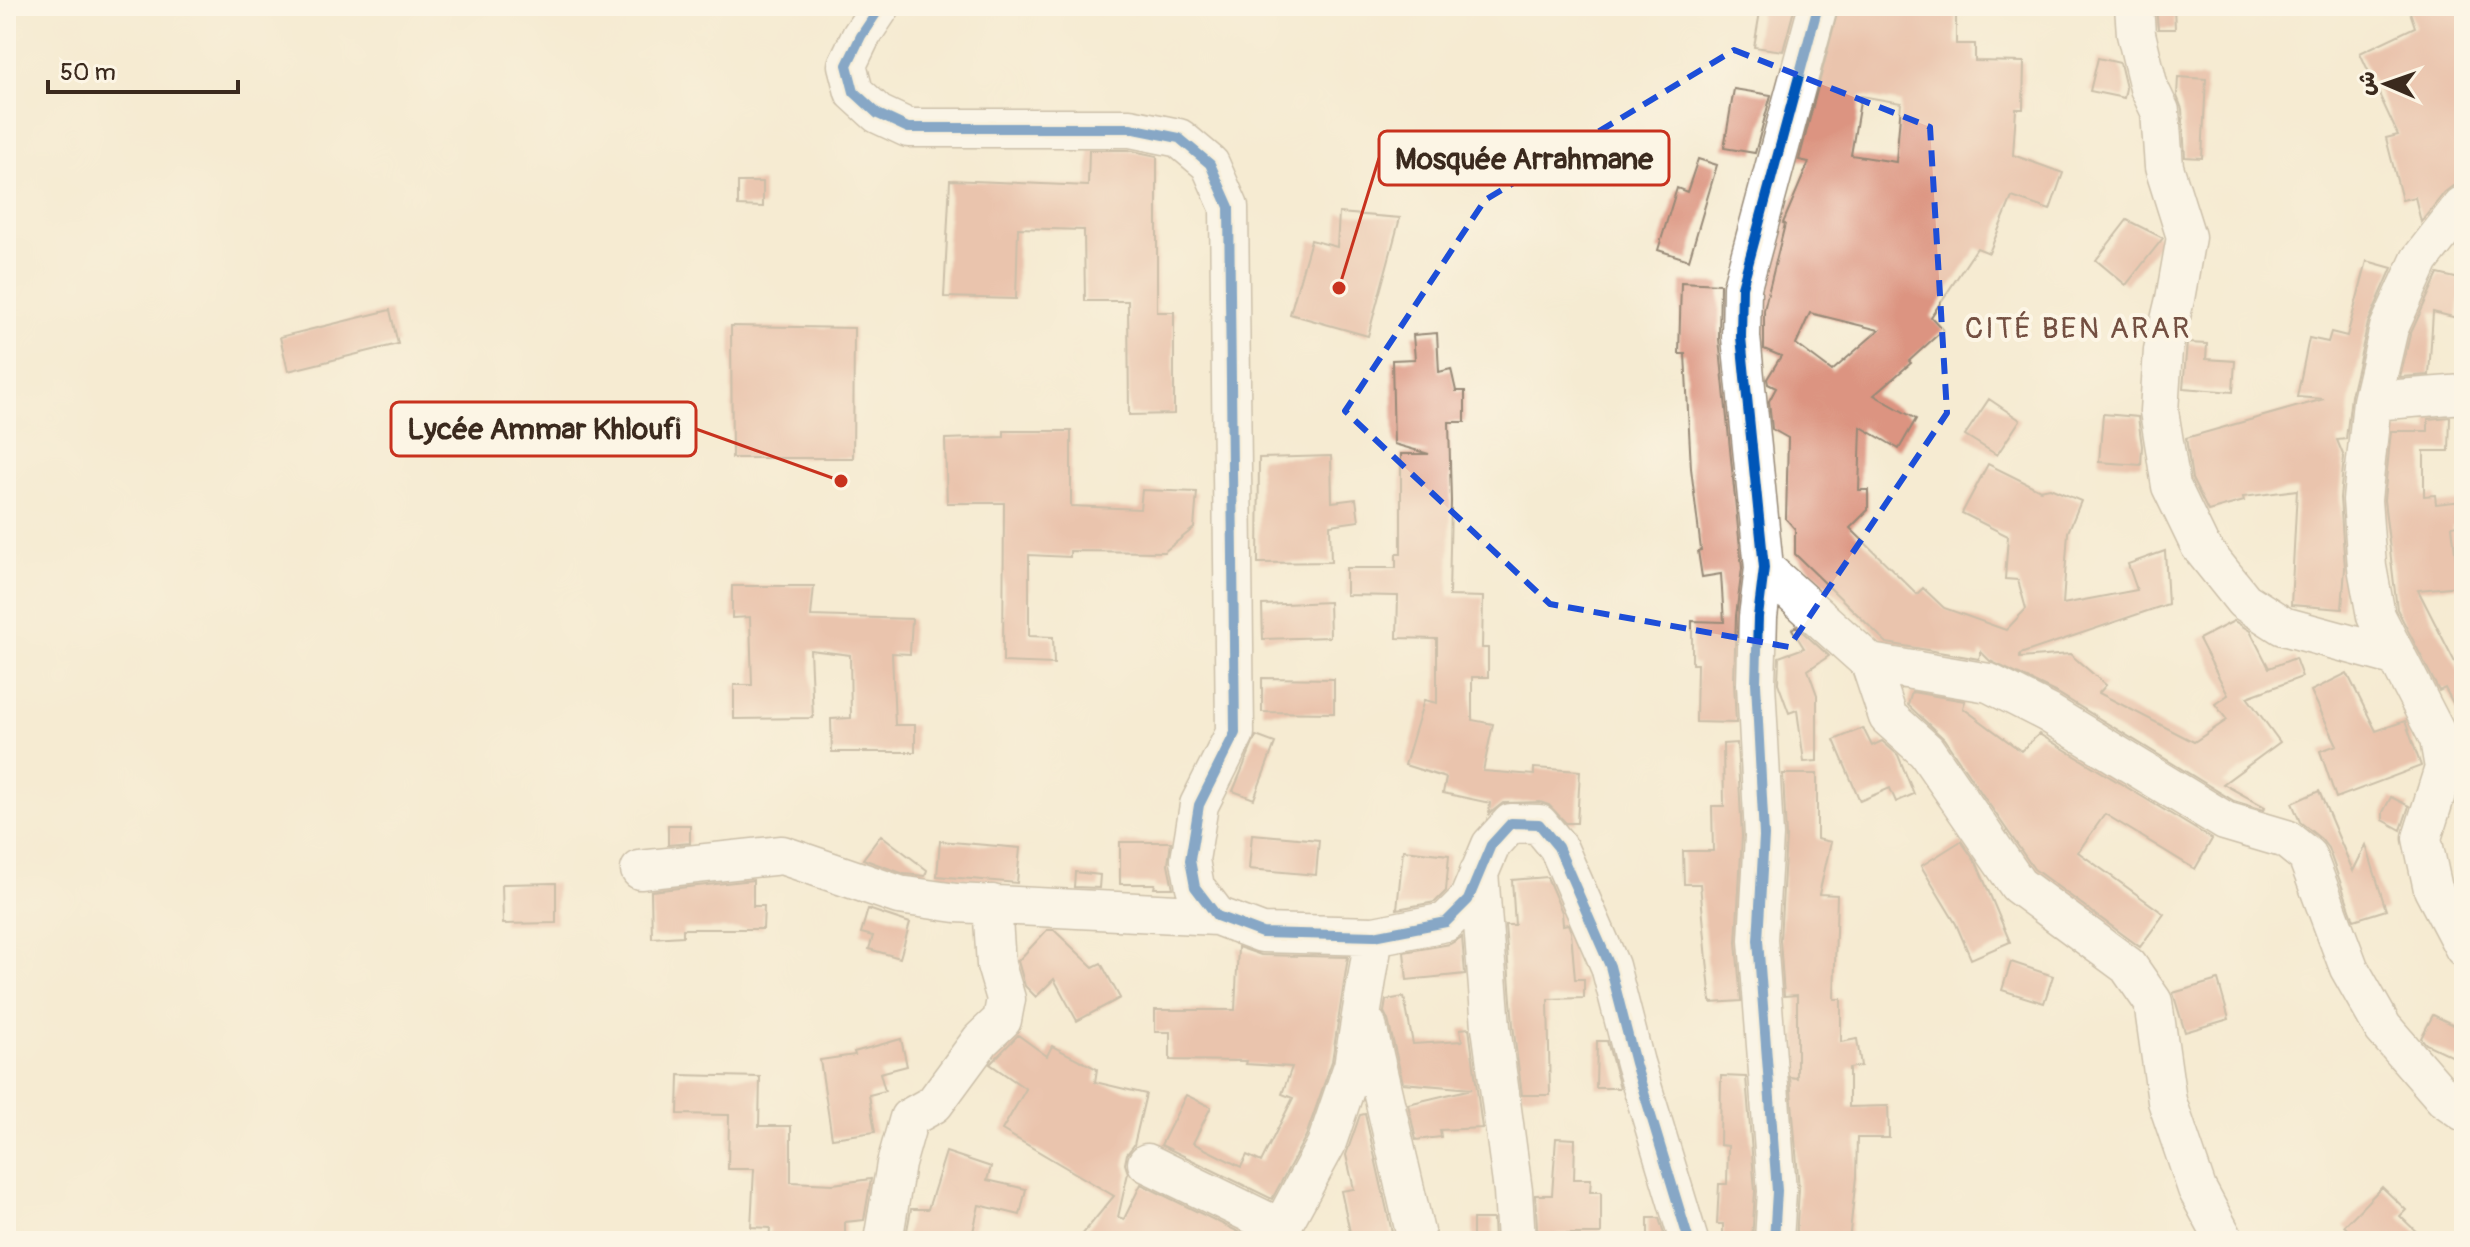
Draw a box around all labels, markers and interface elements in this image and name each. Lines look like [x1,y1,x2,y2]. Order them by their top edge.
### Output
scale bar [48,44,238,94]
north arrow [2346,44,2426,124]
text: 50 m [60,58,116,87]
text: ش [2353,71,2381,96]
callout: Mosquée Arrahmane [1379,131,1669,185]
text: Mosquée Arrahmane [1395,141,1654,178]
district label: CITÉ BEN ARAR [1965,310,2191,347]
callout: Lycée Ammar Khloufi [391,402,696,456]
text: Lycée Ammar Khloufi [407,411,681,448]

